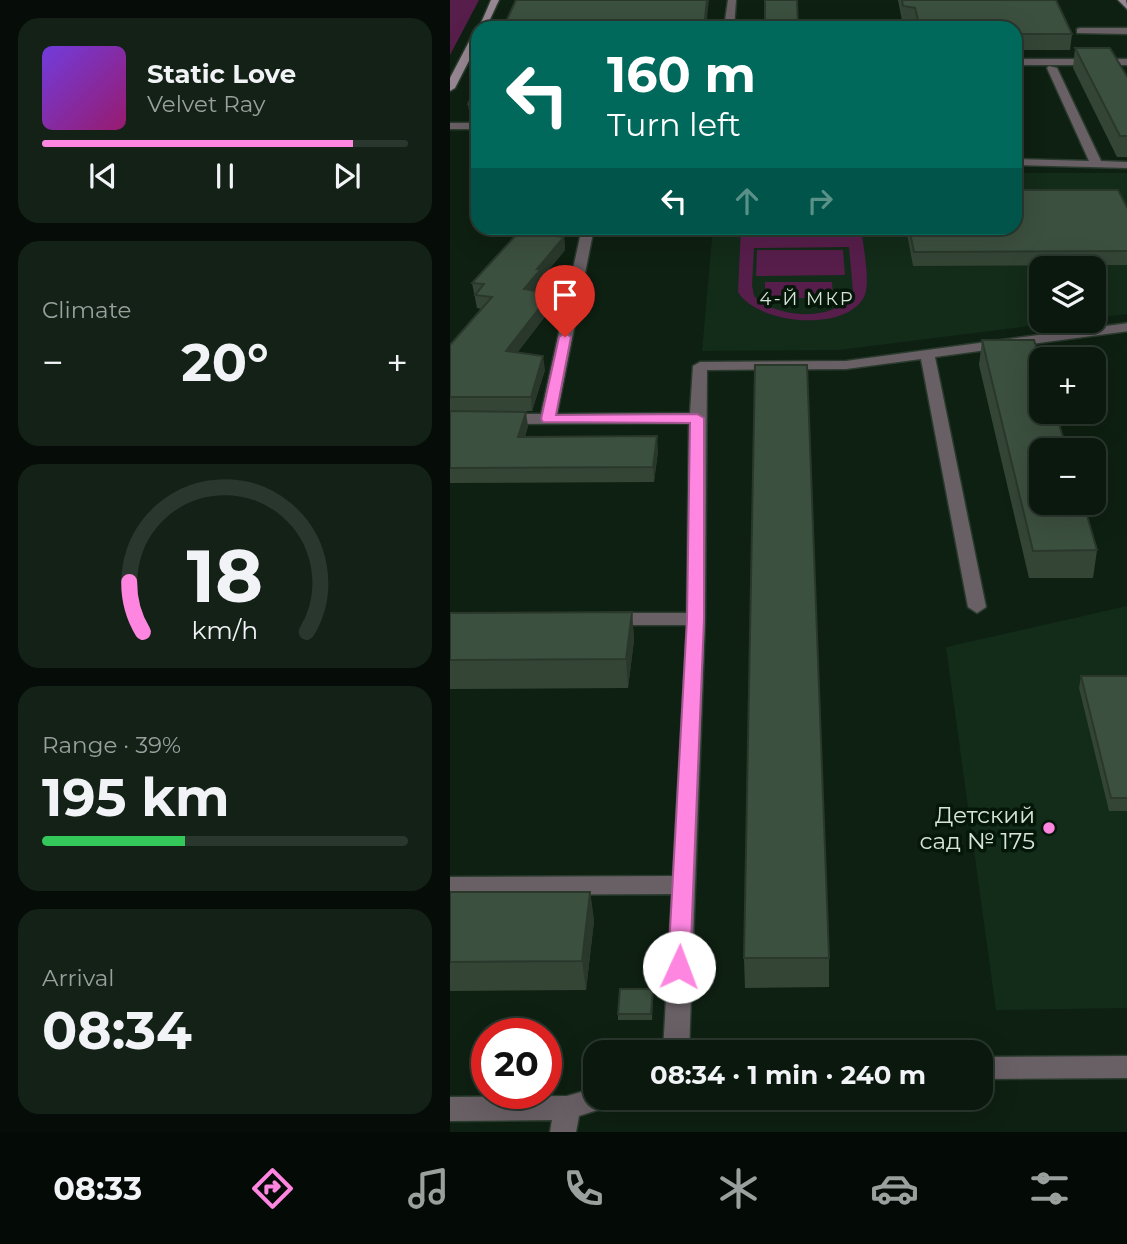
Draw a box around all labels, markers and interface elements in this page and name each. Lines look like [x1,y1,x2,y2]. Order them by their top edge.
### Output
text: 160 m [607,45,756,104]
icon: left [492,49,583,140]
text: Static Love [147,58,296,90]
text: Velvet Ray [147,90,265,118]
text: Turn left [607,105,741,144]
icon: previous [84,157,122,195]
icon: pause [206,157,244,195]
icon: next [328,157,366,195]
icon: left [655,182,693,220]
icon: ahead [728,182,766,220]
icon: right [801,182,839,220]
map controls [1029,256,1106,515]
button: layers [1029,256,1106,333]
pin [535,265,595,337]
icon: arrive [546,276,584,314]
district label: 4-Й МКР [760,288,854,310]
text: Climate [42,296,131,324]
text: 20° [181,331,269,394]
text: − [42,339,64,386]
text: + [386,339,408,386]
button: + [1029,347,1106,424]
button: − [1029,438,1106,515]
text: 18 [187,532,263,620]
text: km/h [192,615,258,645]
text: Range · 39% [42,731,181,759]
text: 195 km [42,766,230,829]
place label: Детский сад № 175 [920,801,1035,855]
marker: Детский сад № 175 [1041,820,1057,836]
position arrow [642,930,716,1004]
text: Arrival [42,964,115,992]
text: 08:34 [42,999,192,1062]
speed limit sign: 20 [471,1018,562,1109]
text: 08:34 · 1 min · 240 m [650,1059,926,1091]
icon: directions [248,1164,297,1213]
icon: music [404,1164,453,1213]
icon: phone [559,1164,608,1213]
icon: climate [714,1164,763,1213]
icon: car [870,1164,919,1213]
icon: filters [1025,1164,1074,1213]
text: 08:33 [53,1169,142,1208]

